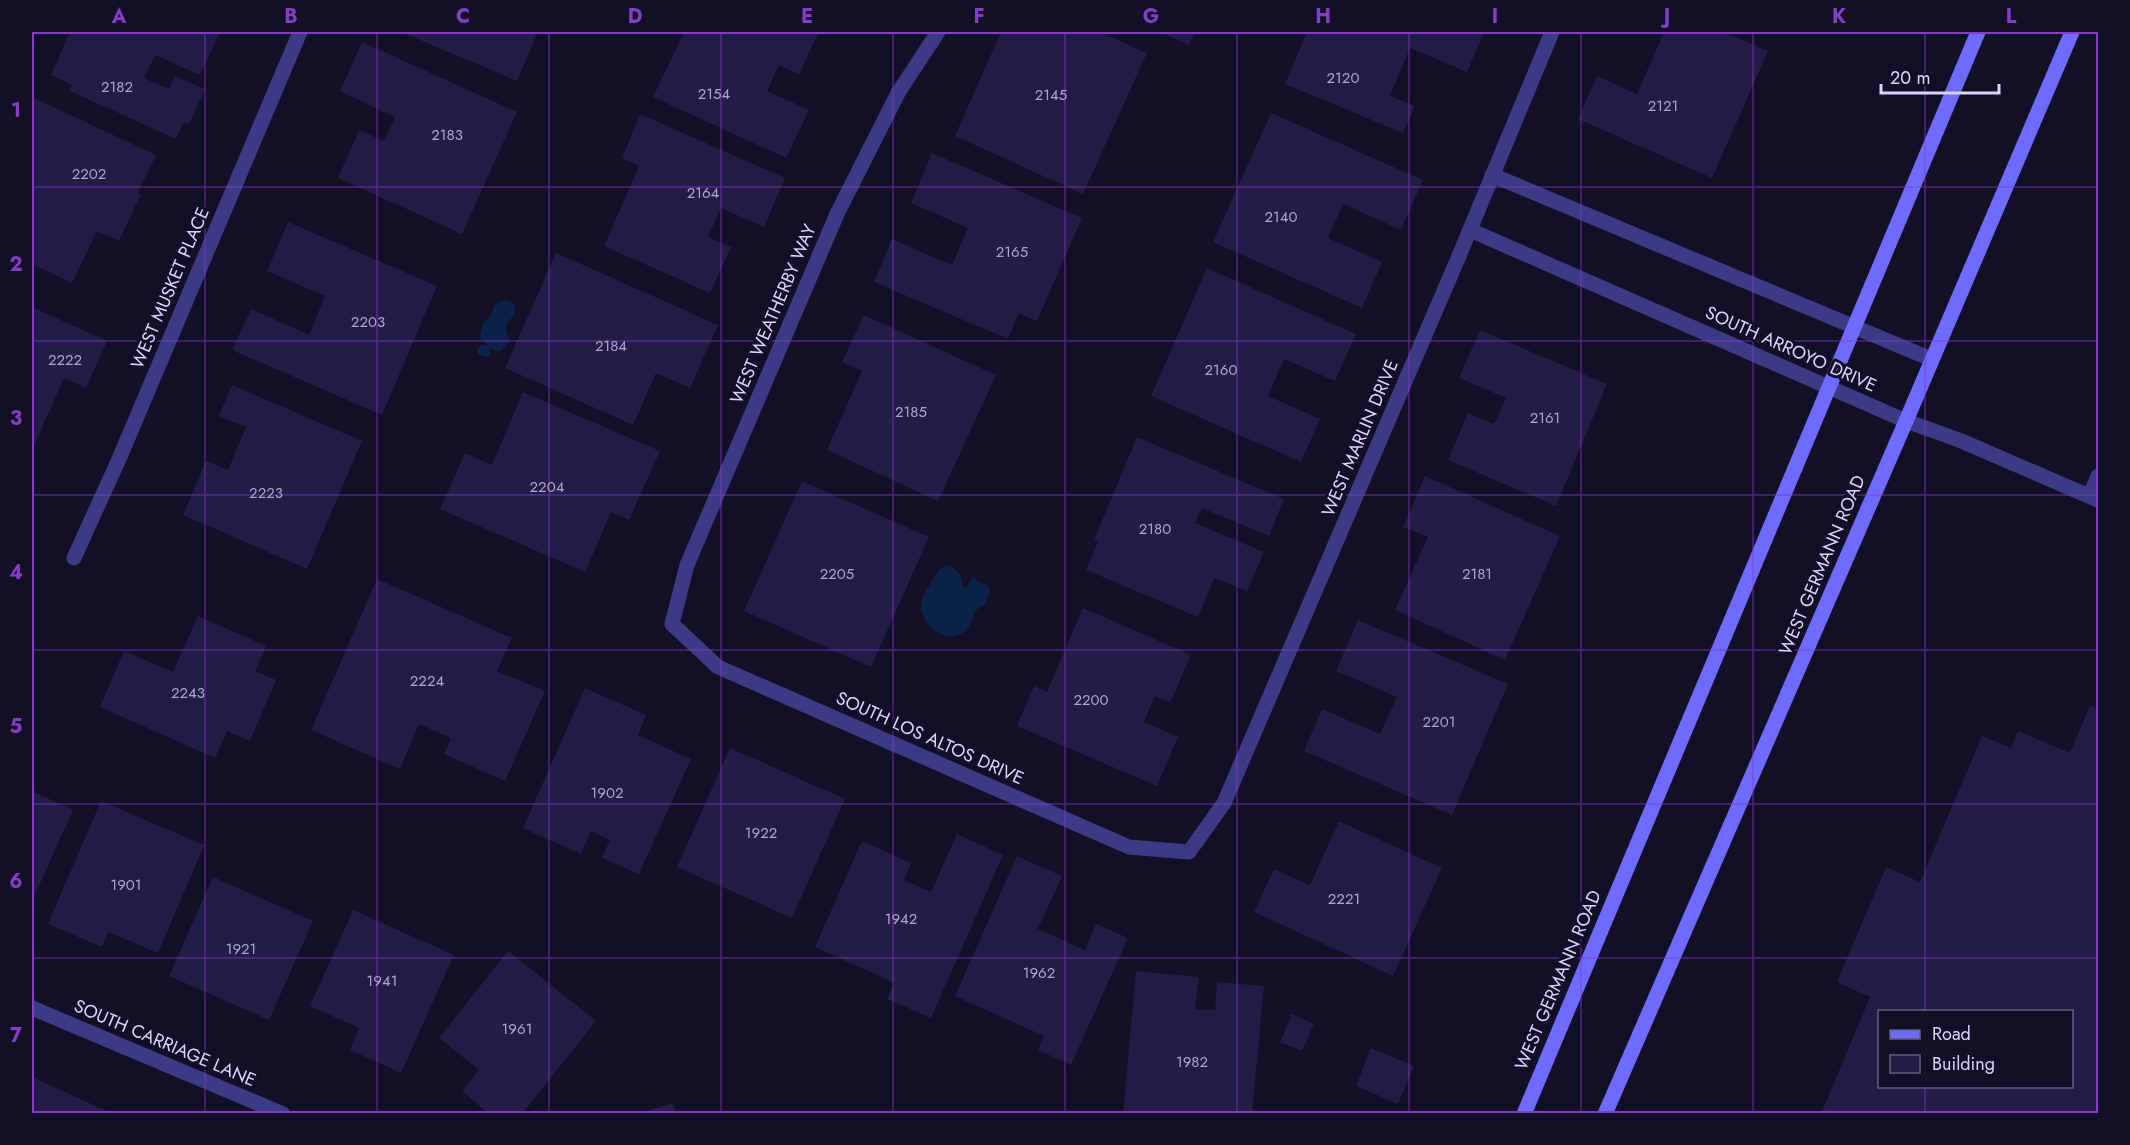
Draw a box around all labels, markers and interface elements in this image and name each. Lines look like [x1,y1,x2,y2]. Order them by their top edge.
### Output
text: A [111,2,127,31]
text: B [284,2,298,31]
text: C [456,2,470,31]
text: D [628,2,642,31]
text: E [801,2,813,31]
text: F [973,2,985,31]
text: G [1143,2,1159,31]
text: H [1315,2,1331,31]
text: I [1492,2,1498,31]
text: J [1660,2,1670,31]
text: K [1832,2,1846,31]
text: L [2006,2,2017,31]
scale bar [1881,57,2000,95]
text: 20 m [1890,65,1930,91]
house number: 2120 [1327,67,1359,89]
house number: 2182 [101,76,133,98]
house number: 2154 [698,83,730,105]
house number: 2145 [1035,84,1067,106]
house number: 2121 [1648,95,1678,117]
text: 1 [11,96,21,125]
house number: 2183 [431,124,463,146]
house number: 2202 [72,163,106,185]
house number: 2164 [687,182,720,204]
street label: WEST MUSKET PLACE [124,203,216,373]
house number: 2140 [1264,206,1298,228]
street label: WEST WEATHERBY WAY [723,219,823,408]
house number: 2165 [996,241,1028,263]
text: 2 [9,250,23,279]
street label: SOUTH ARROYO DRIVE [1701,299,1881,399]
house number: 2203 [351,311,385,333]
house number: 2184 [595,335,627,357]
house number: 2222 [48,349,82,371]
street label: WEST MARLIN DRIVE [1315,355,1405,521]
house number: 2160 [1205,359,1237,381]
house number: 2185 [895,401,927,423]
text: 3 [10,404,22,433]
house number: 2161 [1530,407,1560,429]
street label: WEST GERMANN ROAD [1772,471,1872,659]
house number: 2204 [530,476,565,498]
house number: 2223 [249,482,283,504]
house number: 2180 [1139,518,1171,540]
text: 4 [9,558,23,587]
house number: 2205 [820,563,854,585]
house number: 2181 [1462,563,1492,585]
house number: 2224 [410,670,444,692]
house number: 2243 [171,682,205,704]
street label: SOUTH LOS ALTOS DRIVE [832,685,1028,791]
house number: 2200 [1073,689,1109,711]
house number: 2201 [1423,711,1455,733]
text: 5 [10,712,23,741]
house number: 1902 [591,782,623,804]
house number: 1922 [745,822,777,844]
text: 6 [9,867,23,896]
house number: 1901 [110,874,142,896]
street label: WEST GERMANN ROAD [1508,886,1608,1074]
house number: 2221 [1328,888,1360,910]
house number: 1942 [885,908,917,930]
house number: 1921 [226,938,256,960]
house number: 1962 [1023,962,1055,984]
house number: 1941 [367,970,397,992]
street label: SOUTH CARRIAGE LANE [70,993,260,1093]
legend [1878,1010,2073,1088]
house number: 1961 [502,1018,532,1040]
text: 7 [10,1021,23,1050]
text: Road [1932,1021,1971,1047]
house number: 1982 [1176,1051,1208,1073]
text: Building [1932,1051,1995,1077]

